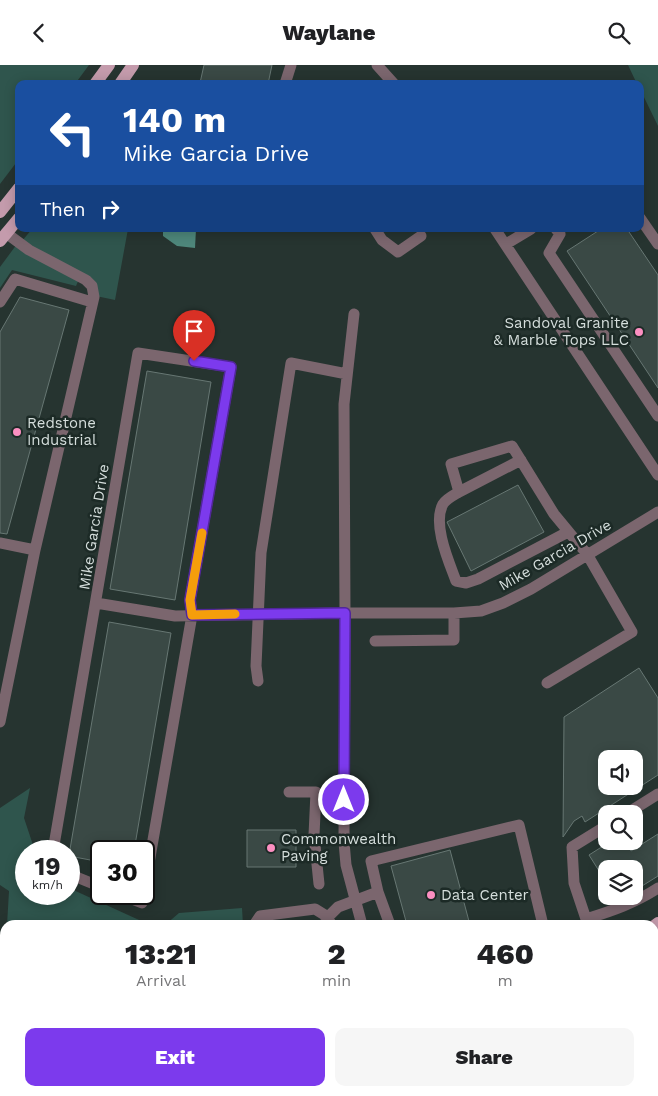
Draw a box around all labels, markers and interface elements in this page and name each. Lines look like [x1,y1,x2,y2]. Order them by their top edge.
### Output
icon: back [25,19,53,47]
icon: search [605,19,633,47]
text: Waylane [282,20,376,45]
text: 140 m [123,99,226,141]
icon: left [40,100,105,165]
text: Mike Garcia Drive [123,141,309,166]
icon: right [96,195,124,223]
text: Then [40,198,86,221]
pin [173,310,215,361]
place label: Sandoval Granite & Marble Tops LLC [493,314,629,349]
icon: arrive [180,317,208,345]
marker: Sandoval Granite & Marble Tops LLC [633,326,645,338]
place label: Redstone Industrial [27,414,97,449]
marker: Redstone Industrial [11,426,23,438]
street label: Mike Garcia Drive [75,463,113,591]
street label: Mike Garcia Drive [496,515,614,595]
map controls [598,750,643,905]
button: sound [598,750,643,795]
position arrow [317,773,369,825]
button: search [598,805,643,850]
place label: Commonwealth Paving [281,830,396,865]
speed limit sign: 30 [90,840,155,905]
marker: Commonwealth Paving [265,842,277,854]
text: 19 [34,852,61,881]
button: layers [598,860,643,905]
text: km/h [32,878,63,892]
place label: Data Center [441,886,529,904]
marker: Data Center [425,889,437,901]
text: 13:21 [125,936,197,971]
text: 2 [327,936,345,971]
text: 460 [476,936,534,971]
text: Arrival [136,971,186,990]
text: min [322,971,351,990]
text: m [497,971,513,990]
button: Exit [25,1028,325,1086]
button: Share [335,1028,634,1086]

